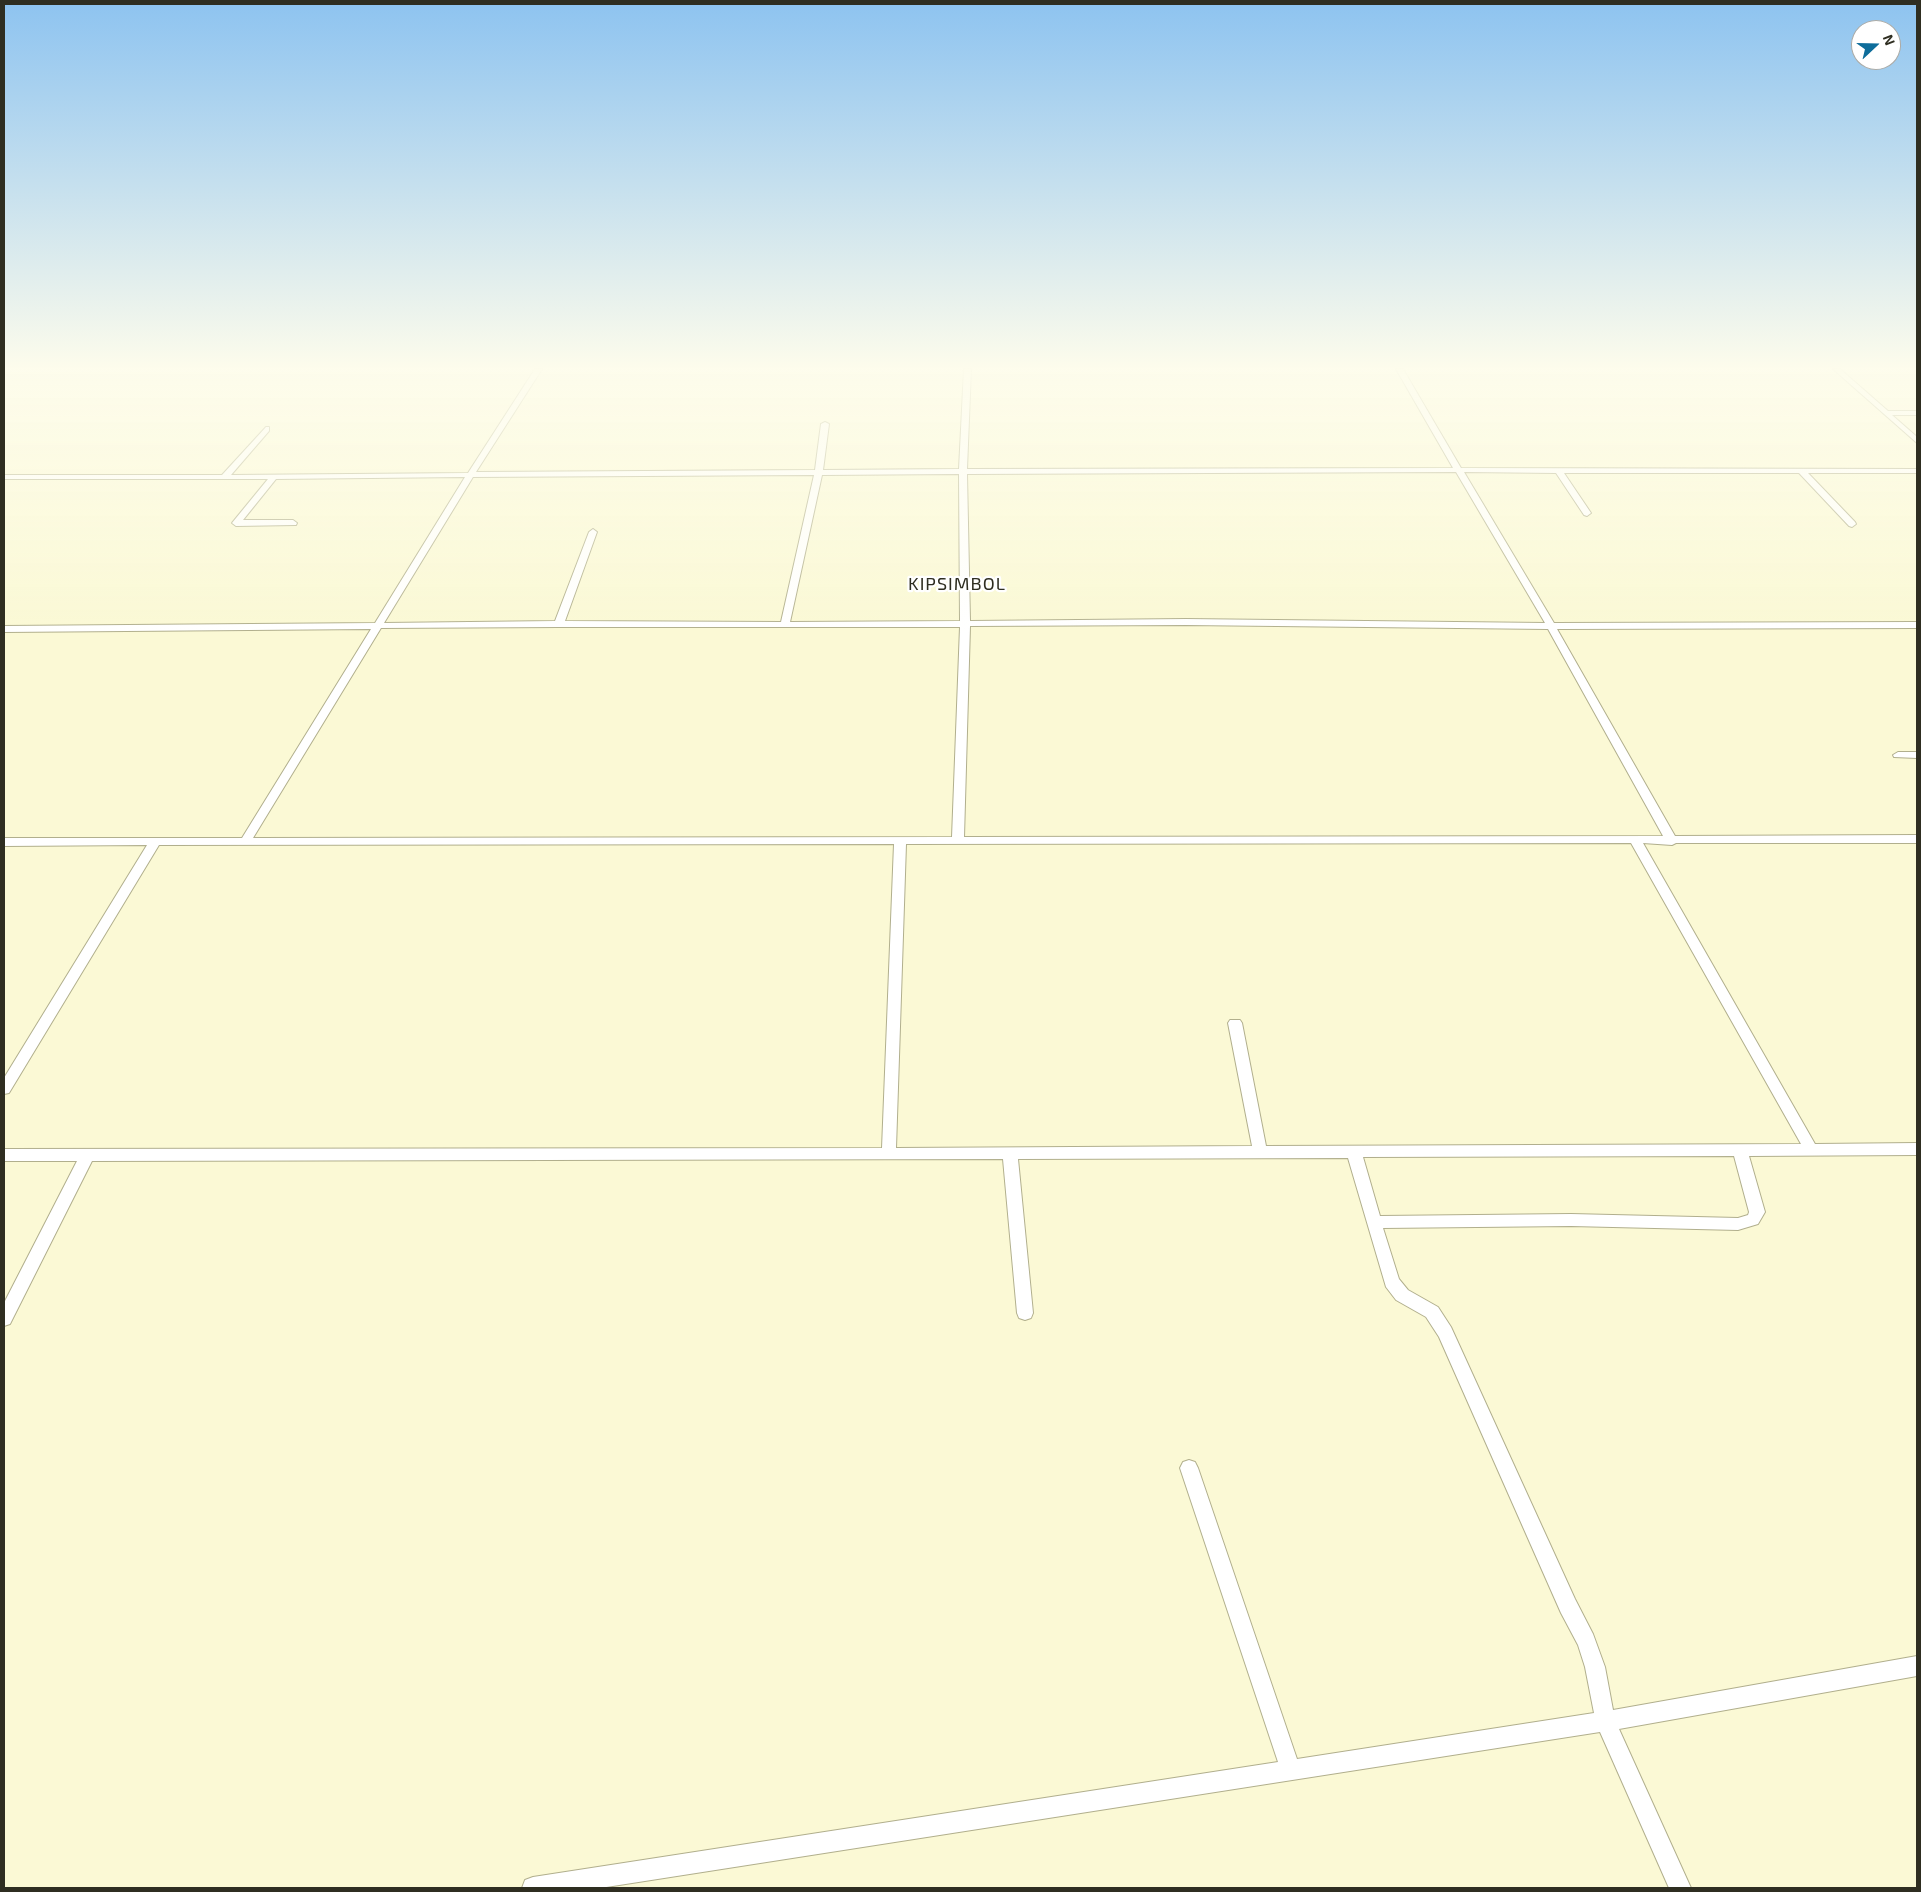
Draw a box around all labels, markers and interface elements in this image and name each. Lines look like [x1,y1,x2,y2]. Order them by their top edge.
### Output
north arrow [1851,20,1901,70]
text: N [1880,32,1899,48]
district label: KIPSIMBOL [907,573,1007,595]

